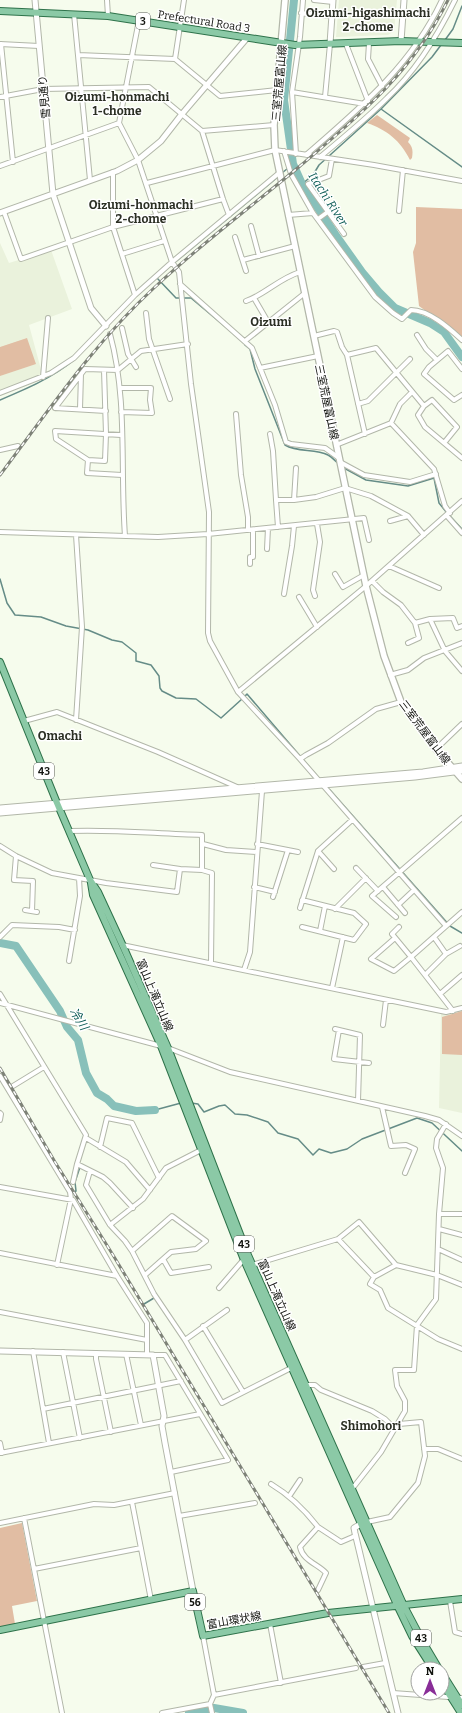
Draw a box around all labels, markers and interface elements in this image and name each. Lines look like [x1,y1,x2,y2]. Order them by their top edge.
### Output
district label: Oizumi-higashimachi 2-chome [306,6,430,34]
street label: Prefectural Road 3 [157,8,251,35]
road number: 3 [136,13,150,29]
street label: 三室荒屋富山線 [270,44,289,122]
street label: 雪見通り [36,74,53,119]
district label: Oizumi-honmachi 1-chome [65,90,169,118]
water label: Itachi River [306,170,351,229]
district label: Oizumi-honmachi 2-chome [89,198,193,226]
district label: Oizumi [250,315,292,329]
street label: 三室荒屋富山線 [312,363,341,441]
street label: 三室荒屋富山線 [396,698,453,767]
district label: Omachi [38,729,82,743]
road number: 43 [34,763,54,779]
street label: 富山上滝立山線 [134,957,176,1033]
water label: 冷川 [67,1005,92,1035]
road number: 43 [234,1236,254,1252]
street label: 富山上滝立山線 [255,1257,298,1333]
district label: Shimohori [341,1419,402,1433]
road number: 56 [185,1594,205,1610]
street label: 富山環状線 [206,1609,262,1632]
road number: 43 [411,1630,431,1646]
north arrow [410,1661,450,1701]
text: N [426,1665,435,1678]

